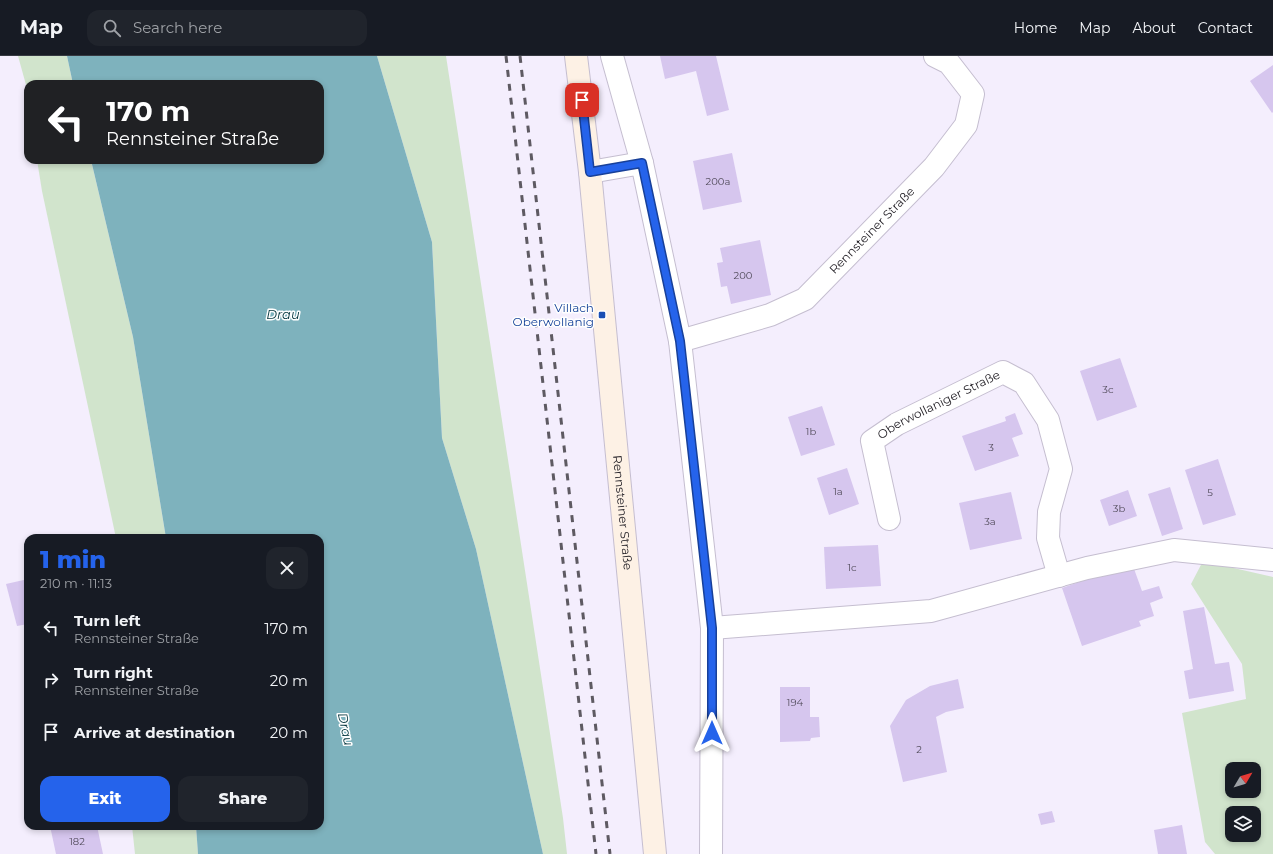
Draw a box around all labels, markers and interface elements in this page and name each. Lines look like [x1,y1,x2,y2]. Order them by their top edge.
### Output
search box [87,10,367,46]
text: Map [20,16,63,39]
icon: search [101,17,123,39]
text: Search here [133,18,222,37]
text: Home [1014,19,1057,37]
text: Map [1079,19,1110,37]
text: About [1132,19,1176,37]
text: Contact [1198,19,1253,37]
pin [565,83,599,117]
icon: arrive [571,89,593,111]
text: 170 m [106,94,190,128]
icon: left [40,96,92,148]
text: Rennsteiner Straße [106,128,279,150]
house number: 200a [706,175,730,188]
street label: Rennsteiner Straße [826,184,917,277]
house number: 200 [734,269,753,282]
place label: Villach Oberwollanig [513,300,594,329]
water label: Drau [266,306,300,322]
marker: Villach Oberwollanig [597,310,607,320]
street label: Oberwollaniger Straße [874,367,1002,442]
house number: 3c [1102,383,1114,396]
house number: 1b [806,425,816,438]
house number: 3 [988,441,994,454]
street label: Rennsteiner Straße [610,454,636,571]
house number: 1a [833,485,843,498]
house number: 5 [1207,486,1213,499]
house number: 3b [1113,502,1125,515]
house number: 3a [984,515,996,528]
text: 1 min [40,545,106,574]
button: close [266,547,308,589]
house number: 1c [847,561,857,574]
text: 210 m · 11:13 [40,575,112,591]
text: Turn left [74,611,141,630]
icon: left [40,617,62,639]
text: 170 m [264,619,308,638]
text: Rennsteiner Straße [74,630,199,646]
text: Turn right [74,663,153,682]
icon: right [40,669,62,691]
text: 20 m [270,671,308,690]
text: Rennsteiner Straße [74,682,199,698]
house number: 194 [787,696,804,709]
water label: Drau [335,711,357,747]
position arrow [691,712,733,754]
icon: arrive [40,721,62,743]
text: Arrive at destination [74,723,235,742]
text: 20 m [270,723,308,742]
house number: 2 [916,743,922,756]
north arrow [1225,762,1261,798]
map controls [1225,762,1261,842]
button: Exit [40,776,170,822]
button: Share [178,776,308,822]
button: layers [1225,806,1261,842]
house number: 182 [69,835,85,848]

